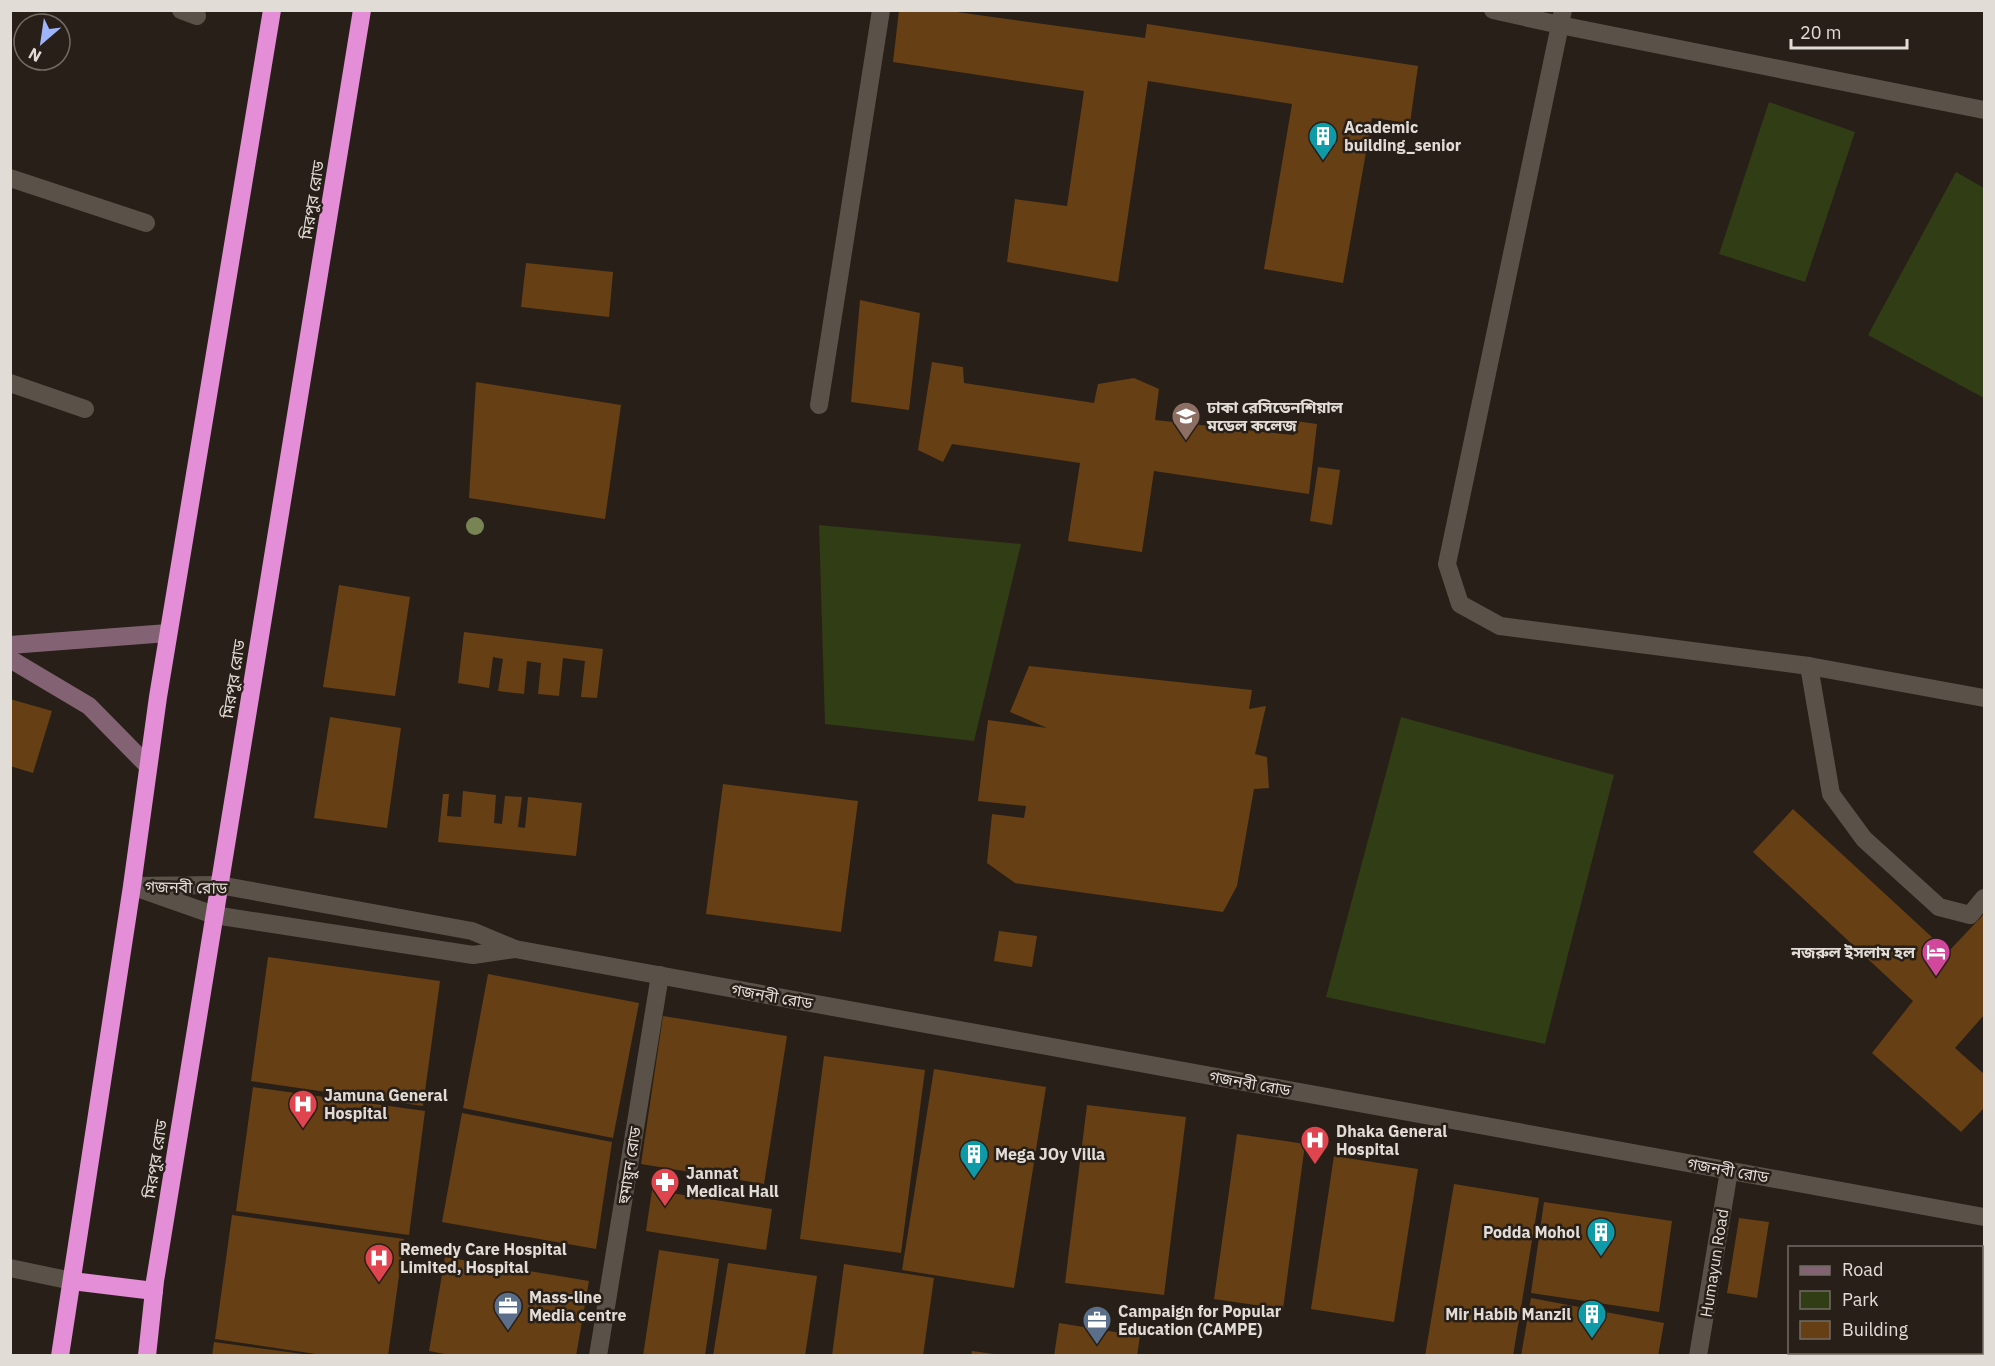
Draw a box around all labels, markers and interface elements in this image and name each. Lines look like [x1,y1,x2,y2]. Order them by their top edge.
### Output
north arrow [12,12,72,72]
scale bar [1791,12,1906,50]
text: 20 m [1800,21,1842,44]
text: N [25,44,45,67]
place label: Academic building_senior [1344,117,1462,155]
building icon: Academic building_senior [1307,120,1339,162]
street label: মিরপুর রোড [296,159,328,242]
place label: ঢাকা রেসিডেনশিয়াল মডেল কলেজ [1206,397,1344,435]
school or university icon: ঢাকা রেসিডেনশিয়াল মডেল কলেজ [1170,400,1202,442]
street label: মিরপুর রোড [217,638,249,721]
street label: গজনবী রোড [145,876,228,898]
hotel icon: নজরুল ইসলাম হল [1920,936,1952,978]
place label: নজরুল ইসলাম হল [1790,942,1916,962]
street label: গজনবী রোড [730,979,815,1013]
street label: গজনবী রোড [1208,1066,1293,1100]
place label: Jamuna General Hospital [324,1085,448,1123]
hospital icon: Jamuna General Hospital [287,1088,319,1130]
street label: মিরপুর রোড [139,1118,171,1201]
place label: Dhaka General Hospital [1336,1121,1447,1159]
hospital icon: Dhaka General Hospital [1299,1124,1331,1166]
street label: হুমায়ুন রোড [613,1125,646,1206]
building icon: Mega JOy Villa [958,1138,990,1180]
place label: Mega JOy Villa [995,1144,1105,1164]
street label: গজনবী রোড [1686,1153,1771,1187]
place label: Jannat Medical Hall [686,1163,779,1201]
pharmacy icon: Jannat Medical Hall [649,1166,681,1208]
street label: Humayun Road [1696,1207,1732,1319]
building icon: Podda Mohol [1585,1216,1617,1258]
place label: Podda Mohol [1483,1222,1580,1242]
place label: Remedy Care Hospital Limited, Hospital [400,1239,567,1277]
hospital icon: Remedy Care Hospital Limited, Hospital [363,1242,395,1284]
legend [1788,1246,1983,1354]
text: Road [1842,1258,1883,1281]
place label: Mass-line Media centre [529,1287,627,1325]
text: Park [1842,1288,1879,1311]
office icon: Mass-line Media centre [492,1290,524,1332]
building icon: Mir Habib Manzil [1576,1298,1608,1340]
place label: Campaign for Popular Education (CAMPE) [1118,1301,1282,1339]
office icon: Campaign for Popular Education (CAMPE) [1081,1304,1113,1346]
place label: Mir Habib Manzil [1445,1304,1571,1324]
text: Building [1842,1318,1909,1341]

